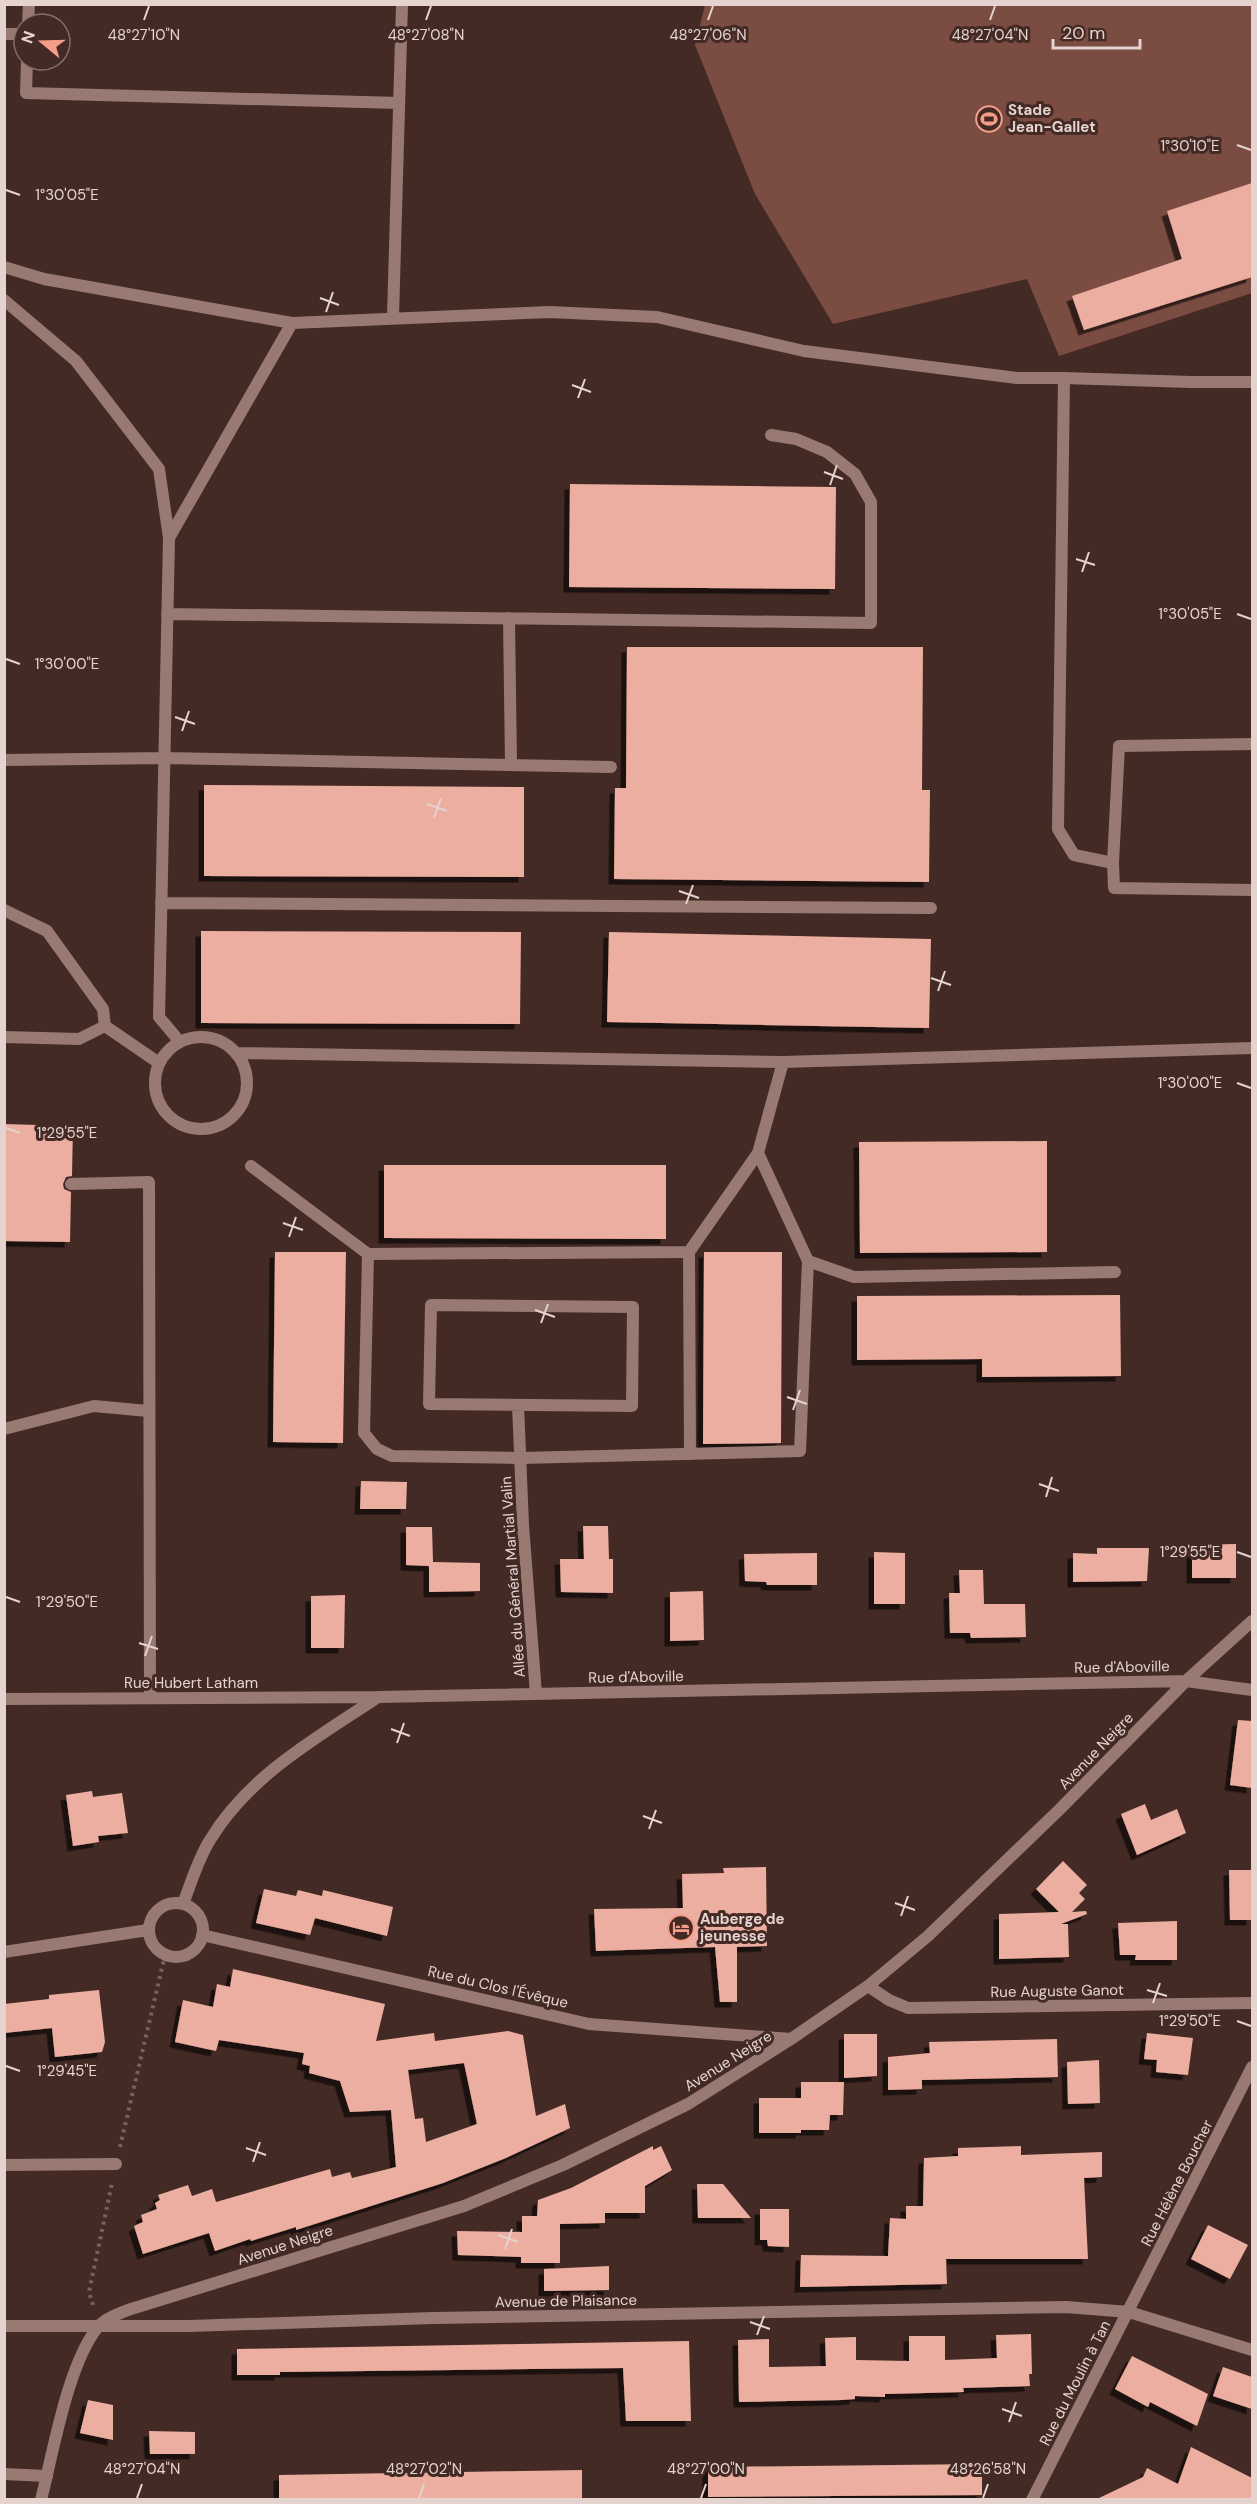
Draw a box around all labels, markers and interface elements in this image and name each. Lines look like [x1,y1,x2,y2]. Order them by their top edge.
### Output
north arrow [12,12,72,72]
scale bar [1053,12,1140,50]
text: 20 m [1062,21,1105,45]
text: 48°27'10"N [108,25,180,45]
text: 48°27'08"N [388,25,464,45]
text: 48°27'06"N [669,25,747,45]
text: 48°27'04"N [952,25,1028,45]
text: N [16,28,40,46]
place label: Stade Jean-Gallet [1008,100,1096,137]
sports icon: Stade Jean-Gallet [974,104,1004,134]
text: 1°30'10"E [1160,136,1220,156]
text: 1°30'05"E [35,185,99,205]
text: 1°30'05"E [1158,604,1222,624]
text: 1°30'00"E [35,654,99,674]
text: 1°30'00"E [1158,1073,1222,1093]
text: 1°29'55"E [37,1123,97,1143]
street label: Allée du Général Martial Valin [496,1476,530,1678]
text: 1°29'55"E [1160,1542,1220,1562]
text: 1°29'50"E [36,1592,98,1612]
street label: Rue d'Aboville [1074,1656,1170,1678]
street label: Rue d'Aboville [588,1666,684,1688]
street label: Rue Hubert Latham [124,1673,258,1693]
street label: Avenue Neigre [1054,1708,1138,1794]
place label: Auberge de jeunesse [699,1909,785,1946]
hotel icon: Auberge de jeunesse [666,1913,696,1943]
street label: Rue du Clos l'Évêque [426,1961,570,2013]
street label: Rue Auguste Ganot [990,1980,1124,2002]
text: 1°29'50"E [1159,2011,1221,2031]
street label: Avenue Neigre [680,2026,776,2096]
text: 1°29'45"E [37,2061,97,2081]
street label: Rue Hélène Boucher [1136,2116,1218,2250]
street label: Avenue Neigre [235,2220,335,2270]
street label: Avenue de Plaisance [495,2290,637,2312]
street label: Rue du Moulin à Tan [1035,2317,1115,2449]
text: 48°27'04"N [104,2459,180,2479]
text: 48°27'02"N [386,2459,462,2479]
text: 48°27'00"N [667,2459,745,2479]
text: 48°26'58"N [950,2459,1026,2479]

